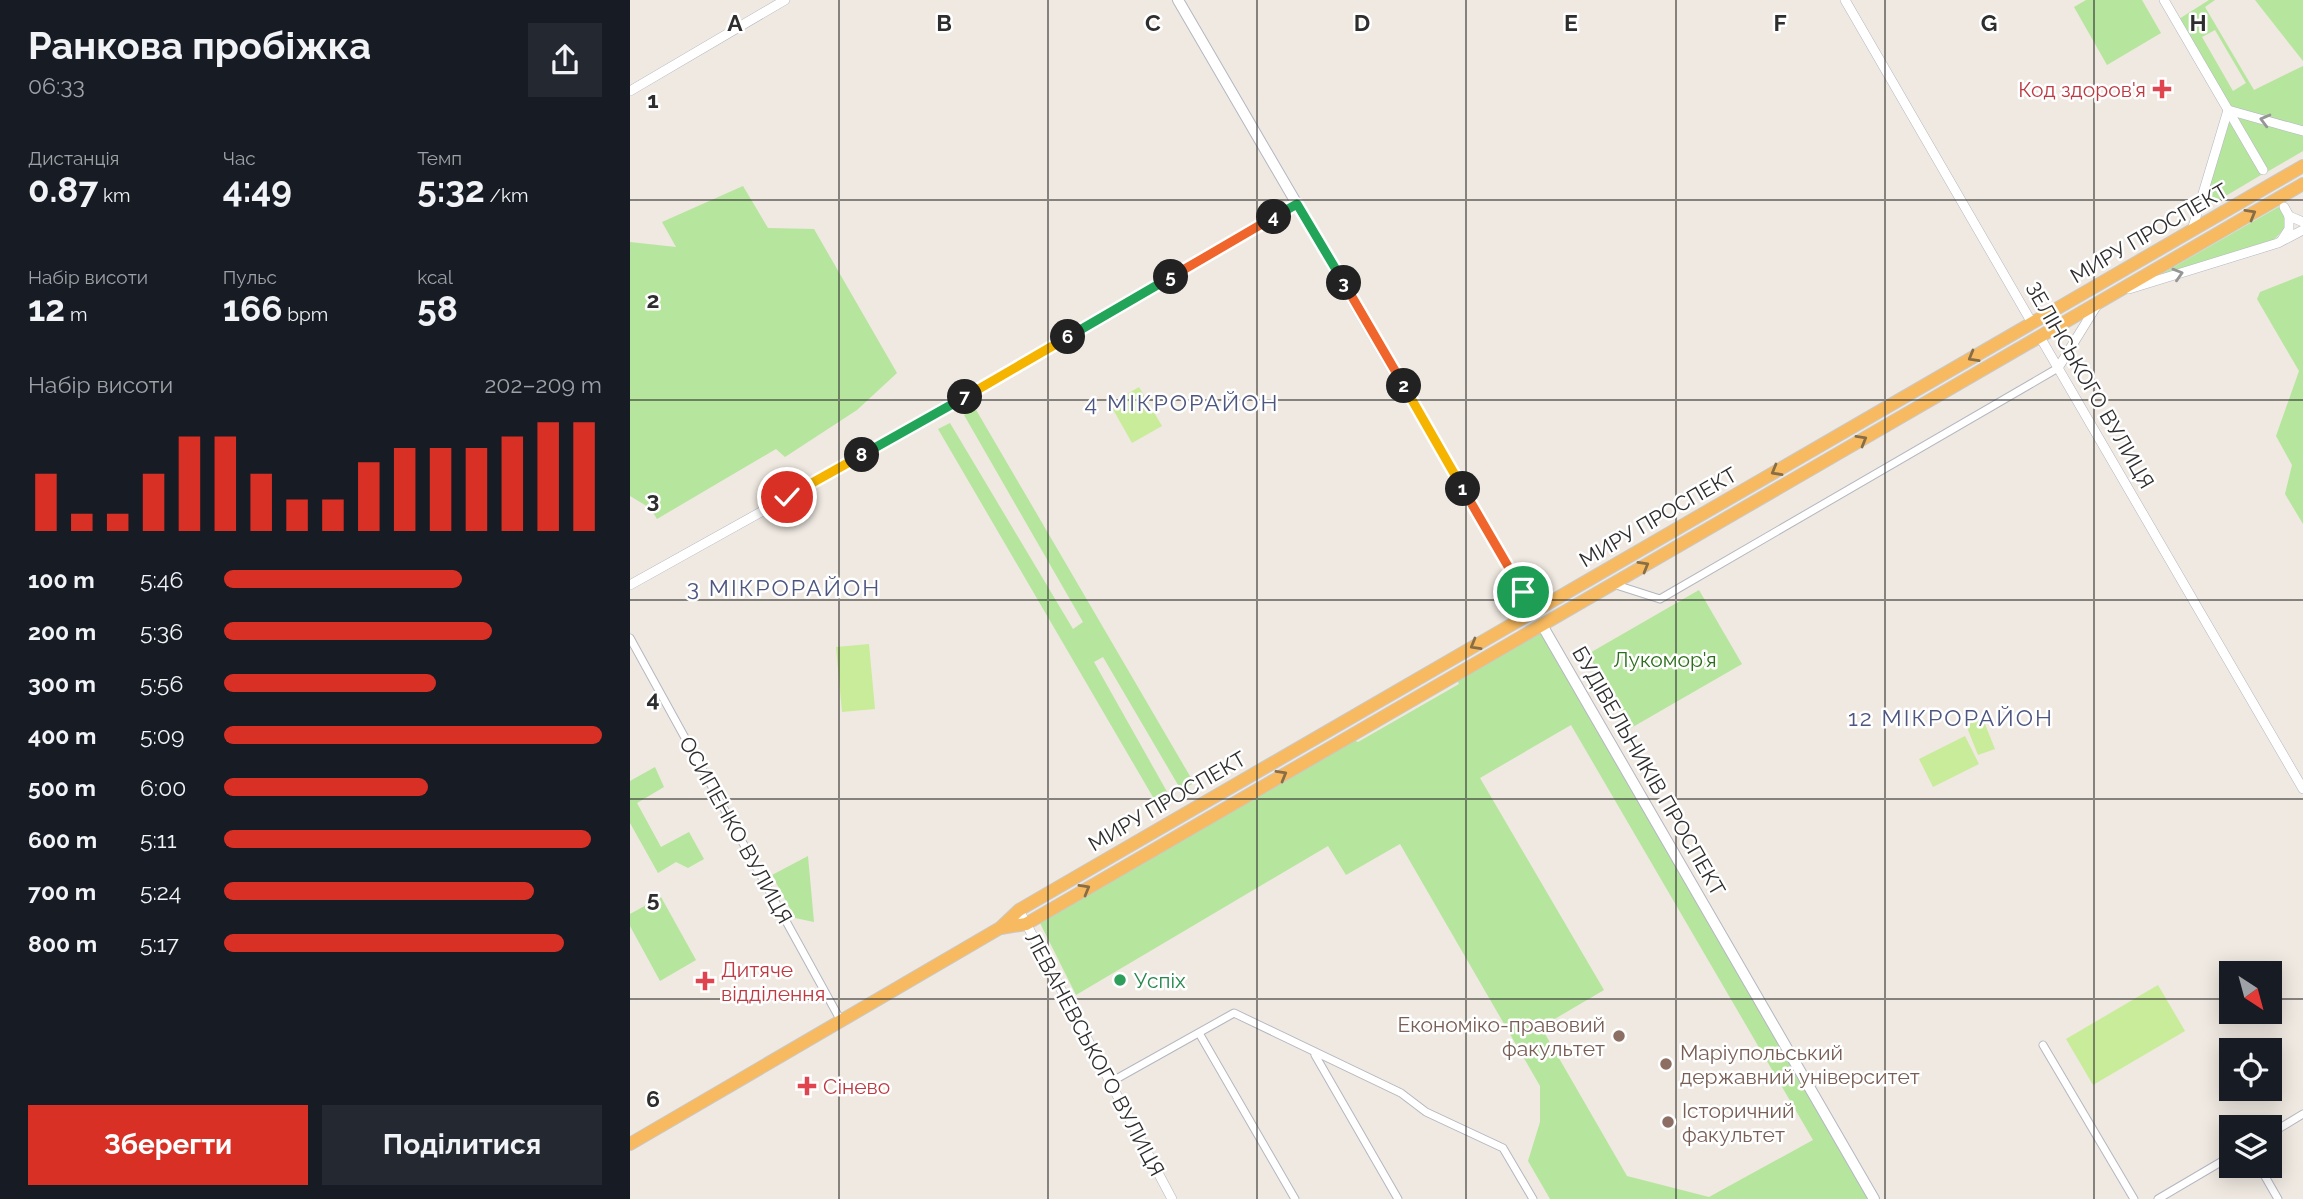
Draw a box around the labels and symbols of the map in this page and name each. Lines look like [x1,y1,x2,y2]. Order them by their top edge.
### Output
text: A [727,9,743,36]
text: B [936,9,952,36]
text: C [1145,9,1161,36]
text: D [1354,9,1370,36]
text: E [1564,9,1578,36]
text: F [1773,9,1787,36]
text: G [1981,9,1997,36]
text: H [2189,9,2207,36]
place label: Код здоров'я [2018,77,2146,102]
marker: Код здоров'я [2152,79,2172,99]
text: 1 [647,86,659,113]
one-way arrow [2259,114,2271,129]
street label: МИРУ ПРОСПЕКТ [2066,178,2232,288]
pin: 4 [1256,200,1292,234]
one-way arrow [2244,209,2257,222]
pin: 5 [1154,260,1188,294]
pin: 3 [1326,266,1362,300]
one-way arrow [2171,268,2184,282]
street label: ЗЕЛІНСЬКОГО ВУЛИЦЯ [2021,277,2159,493]
text: 2 [647,286,659,313]
pin: 6 [1050,320,1086,354]
one-way arrow [1967,349,1980,362]
pin: 2 [1386,368,1422,404]
pin: 7 [948,380,982,414]
district label: 4 МІКРОРАЙОН [1085,389,1279,416]
one-way arrow [1854,435,1867,448]
pin: 8 [845,438,880,472]
street label: МИРУ ПРОСПЕКТ [1575,462,1741,572]
one-way arrow [1770,463,1783,476]
pin [757,467,817,527]
pin: 1 [1446,472,1480,506]
text: 3 [647,486,659,513]
one-way arrow [1636,561,1649,574]
pin [1493,562,1553,622]
district label: 3 МІКРОРАЙОН [687,574,881,601]
one-way arrow [1470,637,1483,650]
street label: БУДІВЕЛЬНИКІВ ПРОСПЕКТ [1567,642,1731,900]
park label: Лукомор'я [1613,647,1717,672]
text: 4 [646,685,660,712]
district label: 12 МІКРОРАЙОН [1848,704,2054,731]
street label: ОСИПЕНКО ВУЛИЦЯ [674,732,798,928]
street label: МИРУ ПРОСПЕКТ [1084,746,1250,856]
one-way arrow [1275,771,1288,784]
text: 5 [647,885,660,912]
one-way arrow [1078,885,1091,898]
street label: ЛЕВАНЕВСЬКОГО ВУЛИЦЯ [1020,928,1170,1180]
place label: Дитяче відділення [721,957,825,1006]
north arrow [2219,961,2282,1024]
place label: Успіх [1134,968,1186,993]
marker: Дитяче відділення [695,971,715,991]
marker: Успіх [1112,972,1128,988]
place label: Економіко-правовий факультет [1397,1012,1605,1061]
marker: Економіко-правовий факультет [1611,1028,1627,1044]
place label: Маріупольський державний університет [1680,1040,1920,1089]
marker: Маріупольський державний університет [1658,1056,1674,1072]
place label: Сінево [823,1074,890,1099]
marker: Сінево [797,1076,817,1096]
text: 6 [646,1085,660,1112]
place label: Історичний факультет [1682,1098,1795,1147]
marker: Історичний факультет [1660,1114,1676,1130]

